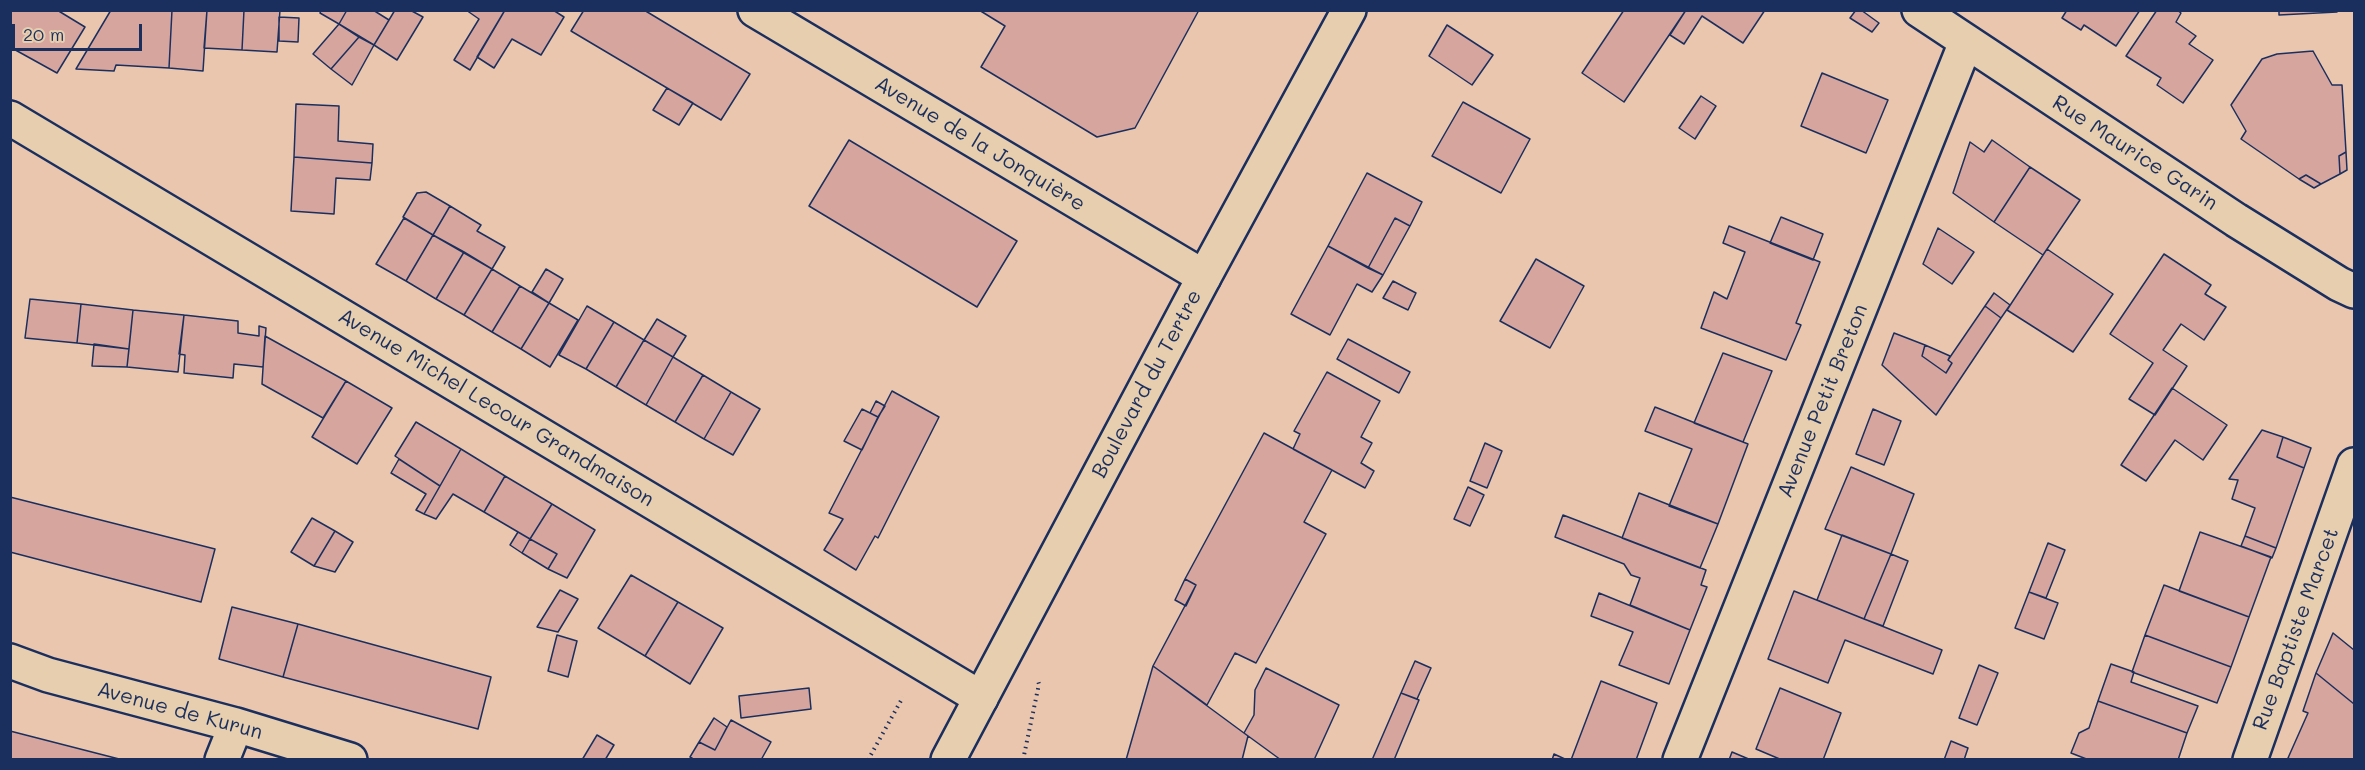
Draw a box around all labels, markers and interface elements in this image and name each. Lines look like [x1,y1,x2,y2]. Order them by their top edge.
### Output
scale bar [15,12,146,50]
text: 20 m [23,22,64,46]
street label: Avenue de la Jonquière [870,71,1090,217]
street label: Rue Maurice Garin [2048,90,2222,216]
street label: Boulevard du Tertre [1087,286,1207,482]
street label: Avenue Petit Breton [1773,300,1873,502]
street label: Avenue Michel Lecour Grandmaison [334,303,658,513]
street label: Rue Baptiste Marcet [2248,524,2344,734]
street label: Avenue de Kurun [94,677,266,745]

